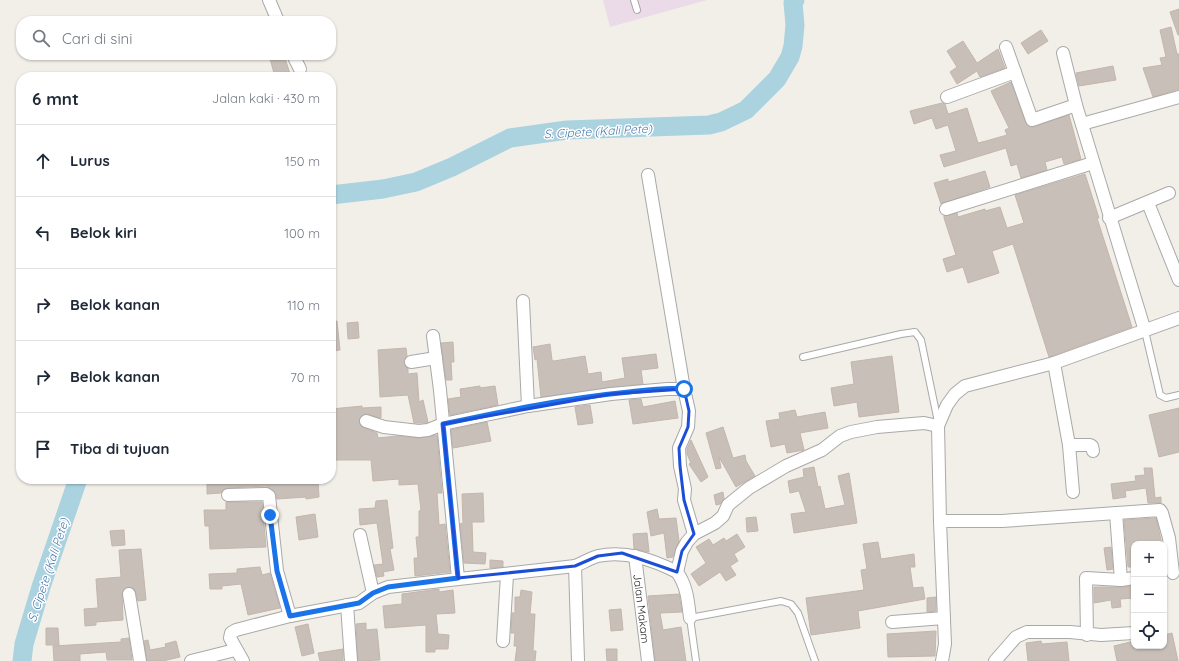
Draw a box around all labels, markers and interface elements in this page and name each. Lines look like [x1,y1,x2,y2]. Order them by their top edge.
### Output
search box [16,16,336,60]
icon: search [30,27,52,49]
text: Cari di sini [62,29,133,48]
text: 6 mnt [32,88,79,109]
text: Jalan kaki · 430 m [212,90,320,106]
water label: S. Cipete (Kali Pete) [544,121,653,141]
icon: ahead [32,150,54,172]
text: Lurus [70,151,110,170]
text: 150 m [285,153,320,169]
icon: left [32,222,54,244]
text: Belok kiri [70,223,137,242]
text: 100 m [284,225,320,241]
icon: right [32,294,54,316]
text: Belok kanan [70,295,160,314]
text: 110 m [287,297,320,313]
icon: right [32,366,54,388]
text: Belok kanan [70,367,160,386]
text: 70 m [290,369,320,385]
route start [675,380,693,398]
icon: arrive [32,438,54,460]
text: Tiba di tujuan [70,439,169,458]
route end [261,506,279,524]
water label: S. Cipete (Kali Pete) [24,516,72,624]
map controls [1131,541,1167,649]
button: + [1131,541,1167,577]
street label: Jalan Makam [630,573,653,644]
button: − [1131,577,1167,613]
button: locate [1131,613,1167,649]

